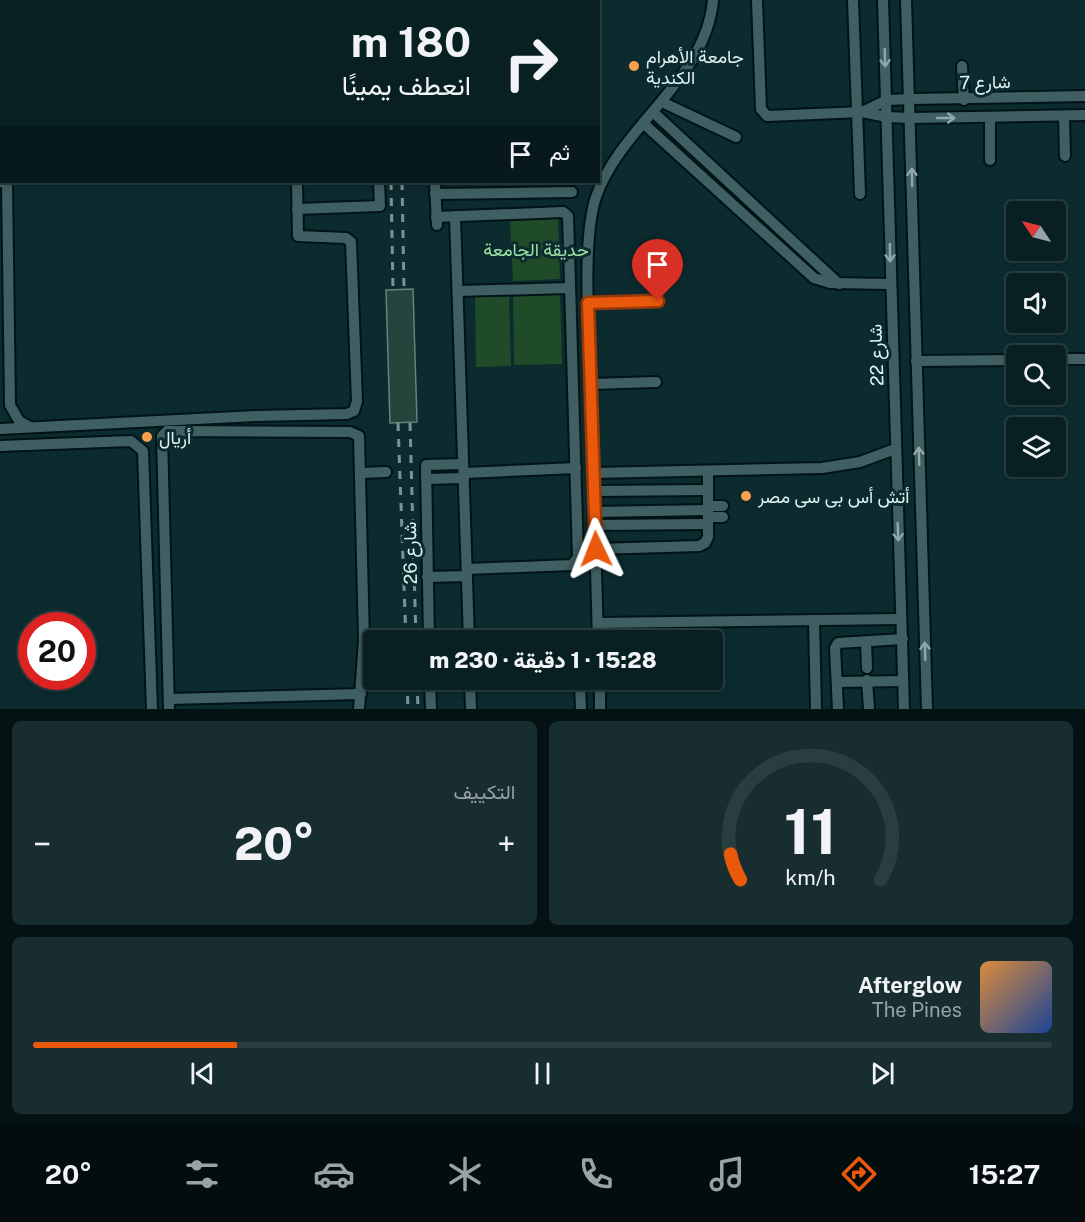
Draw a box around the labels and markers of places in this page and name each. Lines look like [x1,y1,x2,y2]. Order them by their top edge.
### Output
place label: جامعة الأهرام الكندية [646,46,744,88]
marker: جامعة الأهرام الكندية [627,59,641,73]
pin [632,239,683,301]
place label: أريال [159,427,191,449]
marker: أريال [140,430,154,444]
place label: أتش أس بى سى مصر [757,486,909,508]
marker: أتش أس بى سى مصر [739,489,753,503]

